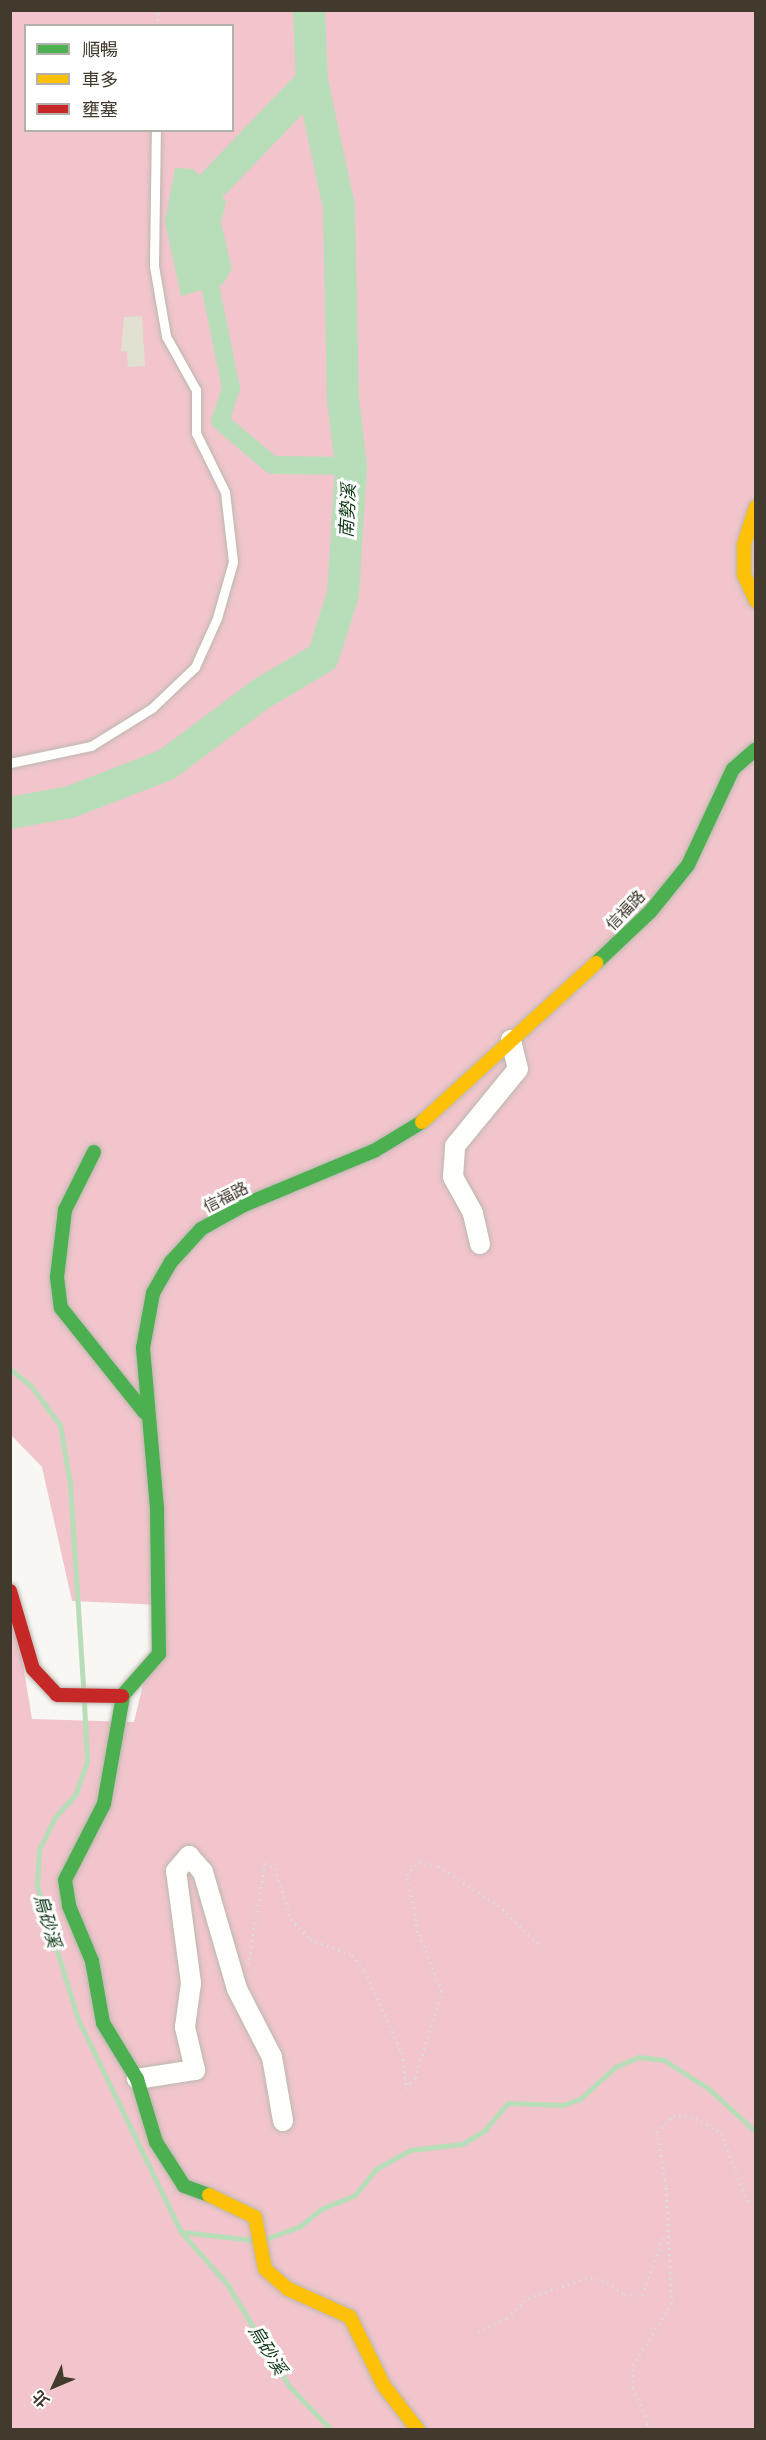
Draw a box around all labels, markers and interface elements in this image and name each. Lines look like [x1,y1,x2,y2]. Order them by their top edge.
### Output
legend [24,24,234,132]
text: 順暢 [82,37,118,62]
text: 車多 [82,67,118,92]
text: 壅塞 [82,97,118,122]
water label: 南勢溪 [336,483,360,539]
street label: 信福路 [602,887,650,935]
street label: 信福路 [200,1179,252,1217]
water label: 烏砂溪 [29,1892,65,1950]
water label: 烏砂溪 [244,2321,290,2379]
north arrow [24,2356,84,2416]
text: 北 [27,2385,55,2413]

